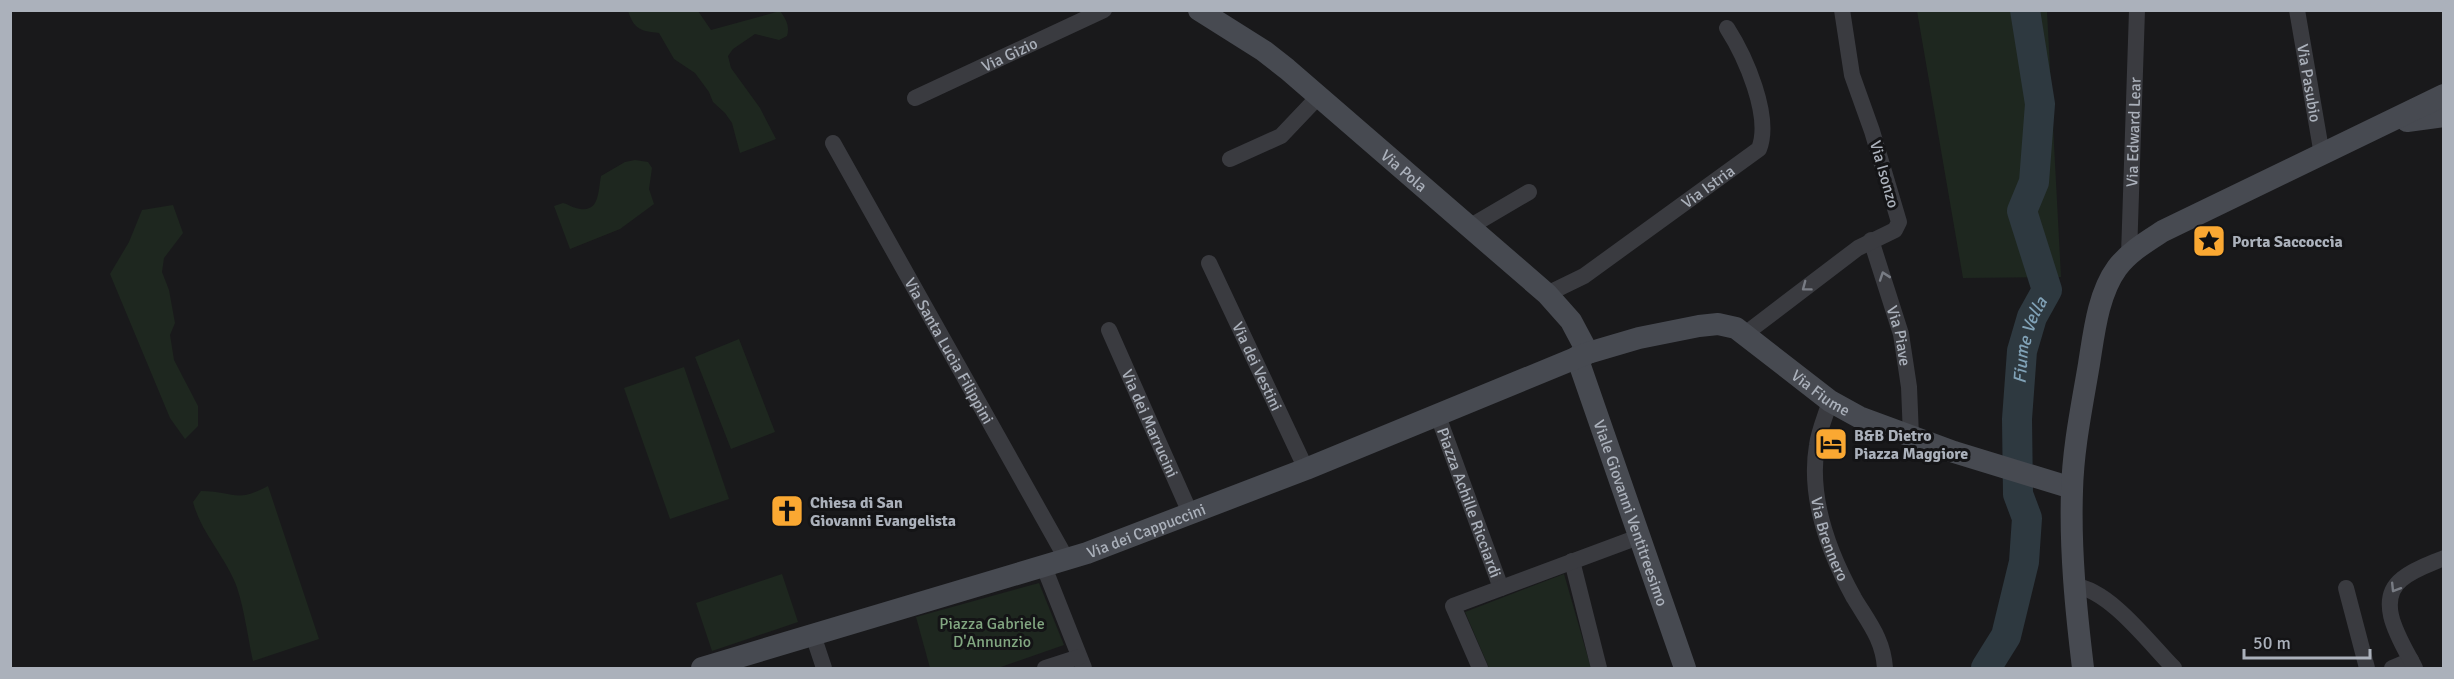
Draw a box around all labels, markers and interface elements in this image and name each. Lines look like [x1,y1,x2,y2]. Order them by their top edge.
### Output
street label: Via Gizio [978,33,1041,77]
street label: Via Pasubio [2292,42,2325,124]
street label: Via Edward Lear [2122,77,2146,187]
street label: Via Isonzo [1865,138,1903,210]
street label: Via Pola [1376,146,1431,197]
street label: Via Istria [1678,161,1739,213]
place icon: Porta Saccoccia [2191,223,2227,259]
place label: Porta Saccoccia [2232,232,2343,252]
one-way arrow [1878,271,1891,282]
street label: Via Santa Lucia Filippini [900,274,998,428]
one-way arrow [1802,280,1813,291]
water label: Fiume Vella [2009,292,2052,384]
street label: Via Piave [1882,303,1915,367]
street label: Via dei Vestini [1227,319,1286,414]
street label: Via dei Marrucini [1117,366,1182,481]
street label: Via Fiume [1787,366,1853,421]
street label: Viale Giovanni Ventitreesimo [1589,417,1672,609]
street label: Piazza Achille Ricciardi [1432,425,1505,581]
hotel icon: B&B Dietro Piazza Maggiore [1813,426,1849,462]
place label: B&B Dietro Piazza Maggiore [1854,426,1968,464]
church icon: Chiesa di San Giovanni Evangelista [769,493,805,529]
place label: Chiesa di San Giovanni Evangelista [810,493,956,531]
street label: Via Brennero [1806,496,1853,585]
street label: Via dei Cappuccini [1084,499,1209,563]
one-way arrow [2392,582,2403,593]
park label: Piazza Gabriele D'Annunzio [939,614,1045,652]
scale bar [2244,622,2370,660]
text: 50 m [2253,632,2291,654]

